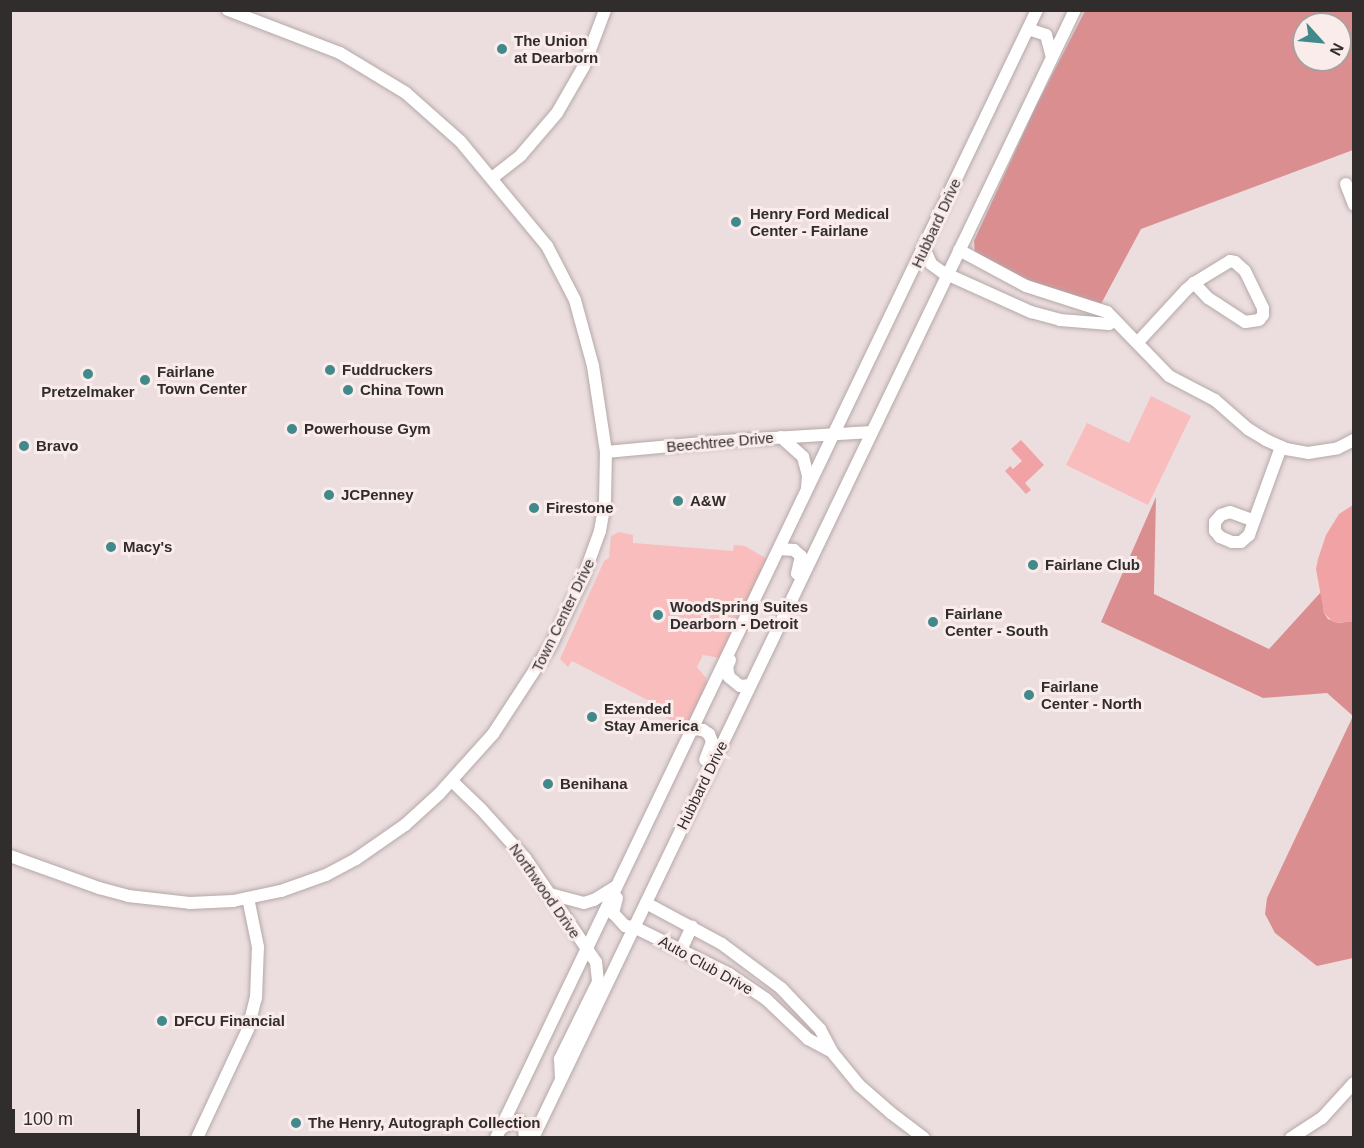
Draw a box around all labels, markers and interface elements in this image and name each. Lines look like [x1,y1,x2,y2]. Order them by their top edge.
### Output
north arrow [1292,12,1352,72]
place label: The Union at Dearborn [514,31,598,66]
text: N [1327,40,1347,59]
marker: The Union at Dearborn [495,42,509,56]
street label: Hubbard Drive [907,175,965,271]
place label: Henry Ford Medical Center - Fairlane [750,204,889,239]
marker: Henry Ford Medical Center - Fairlane [727,213,745,231]
place label: Fuddruckers [342,361,433,379]
place label: Fairlane Town Center [157,362,247,397]
marker: Fuddruckers [323,363,337,377]
marker: Pretzelmaker [81,367,95,381]
marker: Fairlane Town Center [138,373,152,387]
place label: China Town [360,381,444,399]
place label: Pretzelmaker [41,383,135,401]
marker: China Town [341,383,355,397]
place label: Powerhouse Gym [304,420,431,438]
marker: Powerhouse Gym [285,422,299,436]
street label: Beechtree Drive [666,428,774,456]
place label: Bravo [36,437,79,455]
marker: Bravo [17,439,31,453]
place label: JCPenney [341,486,414,504]
marker: JCPenney [322,488,336,502]
place label: A&W [690,492,726,510]
marker: A&W [671,494,685,508]
place label: Firestone [546,499,614,517]
marker: Firestone [527,501,541,515]
place label: Macy's [123,538,172,556]
marker: Macy's [104,540,118,554]
street label: Town Center Drive [528,556,598,674]
place label: Fairlane Club [1045,556,1140,574]
marker: Fairlane Club [1026,558,1040,572]
place label: WoodSpring Suites Dearborn - Detroit [670,597,808,632]
place label: Fairlane Center - South [945,604,1048,639]
marker: WoodSpring Suites Dearborn - Detroit [651,608,665,622]
marker: Fairlane Center - South [926,615,940,629]
place label: Fairlane Center - North [1041,677,1142,712]
marker: Fairlane Center - North [1022,688,1036,702]
place label: Extended Stay America [604,699,699,734]
marker: Extended Stay America [585,710,599,724]
street label: Hubbard Drive [673,738,731,832]
place label: Benihana [560,775,628,793]
marker: Benihana [541,777,555,791]
street label: Northwood Drive [506,840,584,942]
street label: Auto Club Drive [656,932,756,998]
place label: DFCU Financial [174,1012,285,1030]
marker: DFCU Financial [155,1014,169,1028]
scale bar [15,1097,142,1135]
text: 100 m [23,1109,73,1129]
place label: The Henry, Autograph Collection [308,1114,541,1132]
marker: The Henry, Autograph Collection [289,1116,303,1130]

